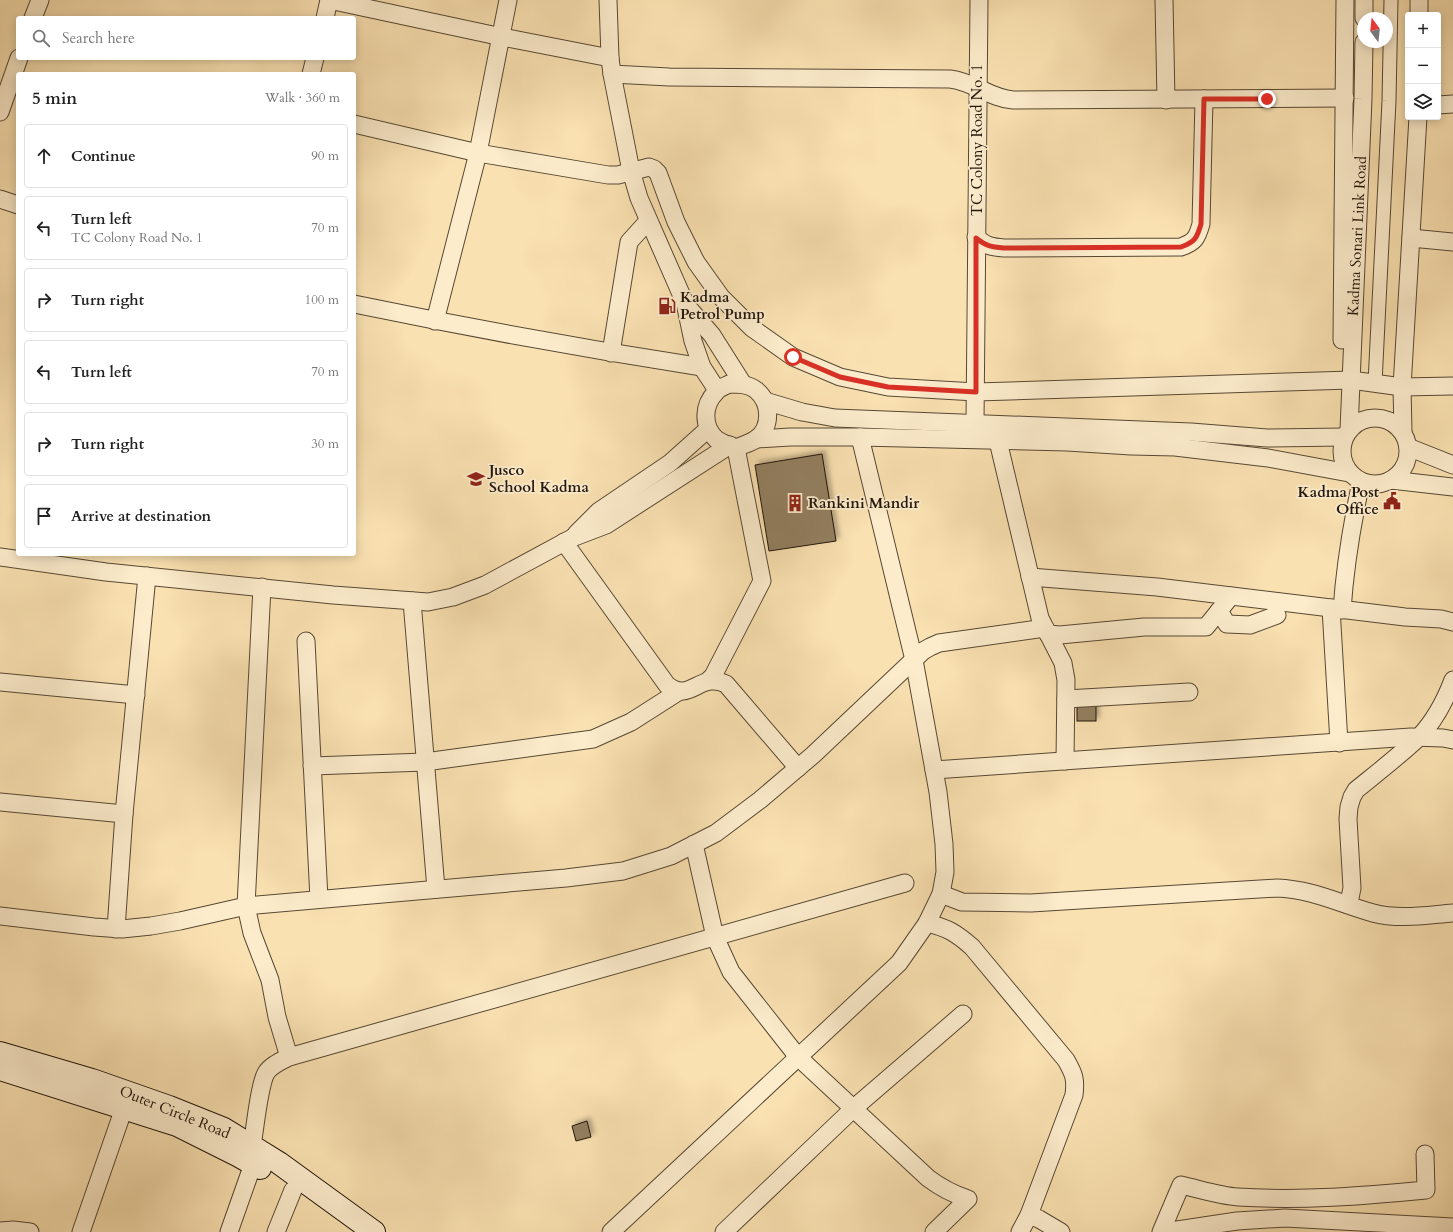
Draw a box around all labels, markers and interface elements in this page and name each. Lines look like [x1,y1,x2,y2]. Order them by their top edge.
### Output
north arrow [1357,12,1393,48]
map controls [1405,12,1441,120]
button: + [1405,12,1441,48]
search box [16,16,356,60]
icon: search [30,27,52,49]
text: Search here [62,28,135,48]
button: − [1405,48,1441,84]
street label: TC Colony Road No. 1 [967,64,987,216]
button: layers [1405,84,1441,120]
text: 5 min [32,87,77,110]
text: Walk · 360 m [265,89,340,107]
route end [1258,90,1276,108]
icon: ahead [33,145,55,167]
text: Continue [71,146,136,166]
text: 90 m [311,147,339,165]
street label: Kadma Sonari Link Road [1343,156,1371,316]
text: Turn left [71,209,132,229]
icon: left [33,217,55,239]
text: 70 m [311,219,339,237]
text: TC Colony Road No. 1 [71,229,203,247]
place label: Kadma Petrol Pump [680,287,765,324]
icon: right [33,289,55,311]
text: Turn right [71,290,144,310]
text: 100 m [305,291,339,309]
fuel station icon: Kadma Petrol Pump [657,296,677,316]
route start [784,348,802,366]
icon: left [33,361,55,383]
text: Turn left [71,362,132,382]
text: 70 m [311,363,339,381]
icon: right [33,433,55,455]
text: Turn right [71,434,144,454]
text: 30 m [311,435,339,453]
place label: Jusco School Kadma [487,460,589,497]
school or university icon: Jusco School Kadma [466,469,486,489]
place label: Kadma Post Office [1298,482,1380,519]
public building icon: Kadma Post Office [1382,491,1402,511]
building icon: Rankini Mandir [785,493,805,513]
place label: Rankini Mandir [808,493,920,513]
icon: arrive [33,505,55,527]
text: Arrive at destination [71,506,211,526]
street label: Outer Circle Road [117,1081,233,1143]

